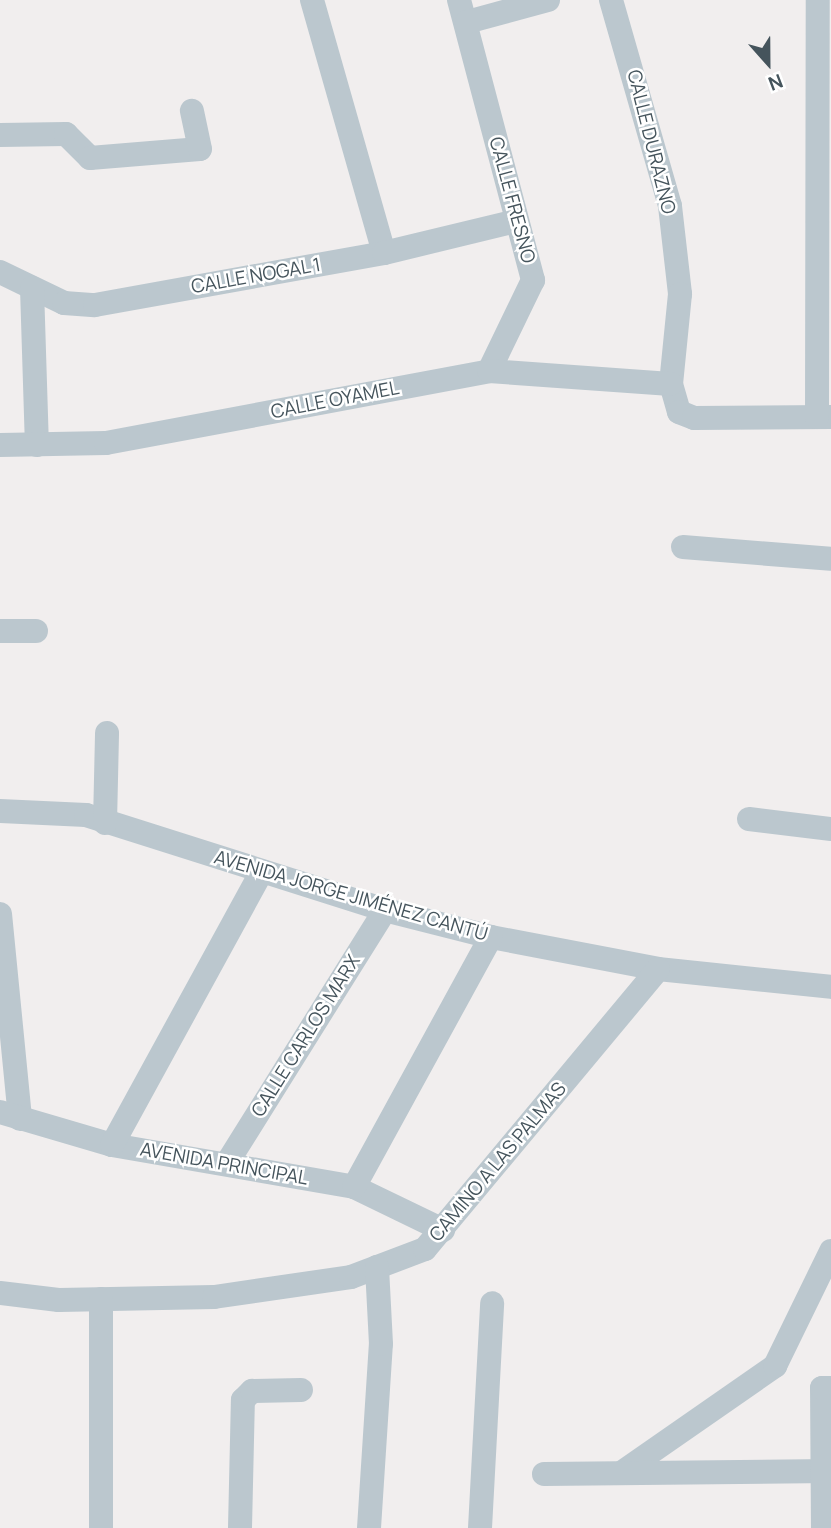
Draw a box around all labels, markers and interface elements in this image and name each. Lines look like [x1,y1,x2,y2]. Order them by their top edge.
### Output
north arrow [733,28,803,98]
street label: CALLE DURAZNO [622,68,680,216]
text: N [764,68,787,97]
street label: CALLE FRESNO [484,134,540,266]
street label: CALLE NOGAL 1 [189,253,323,299]
street label: CALLE OYAMEL [269,376,401,424]
street label: AVENIDA JORGE JIMÉNEZ CANTÚ [212,846,490,946]
street label: CALLE CARLOS MARX [247,951,365,1121]
street label: CAMINO A LAS PALMAS [425,1078,571,1246]
street label: AVENIDA PRINCIPAL [138,1138,310,1190]

